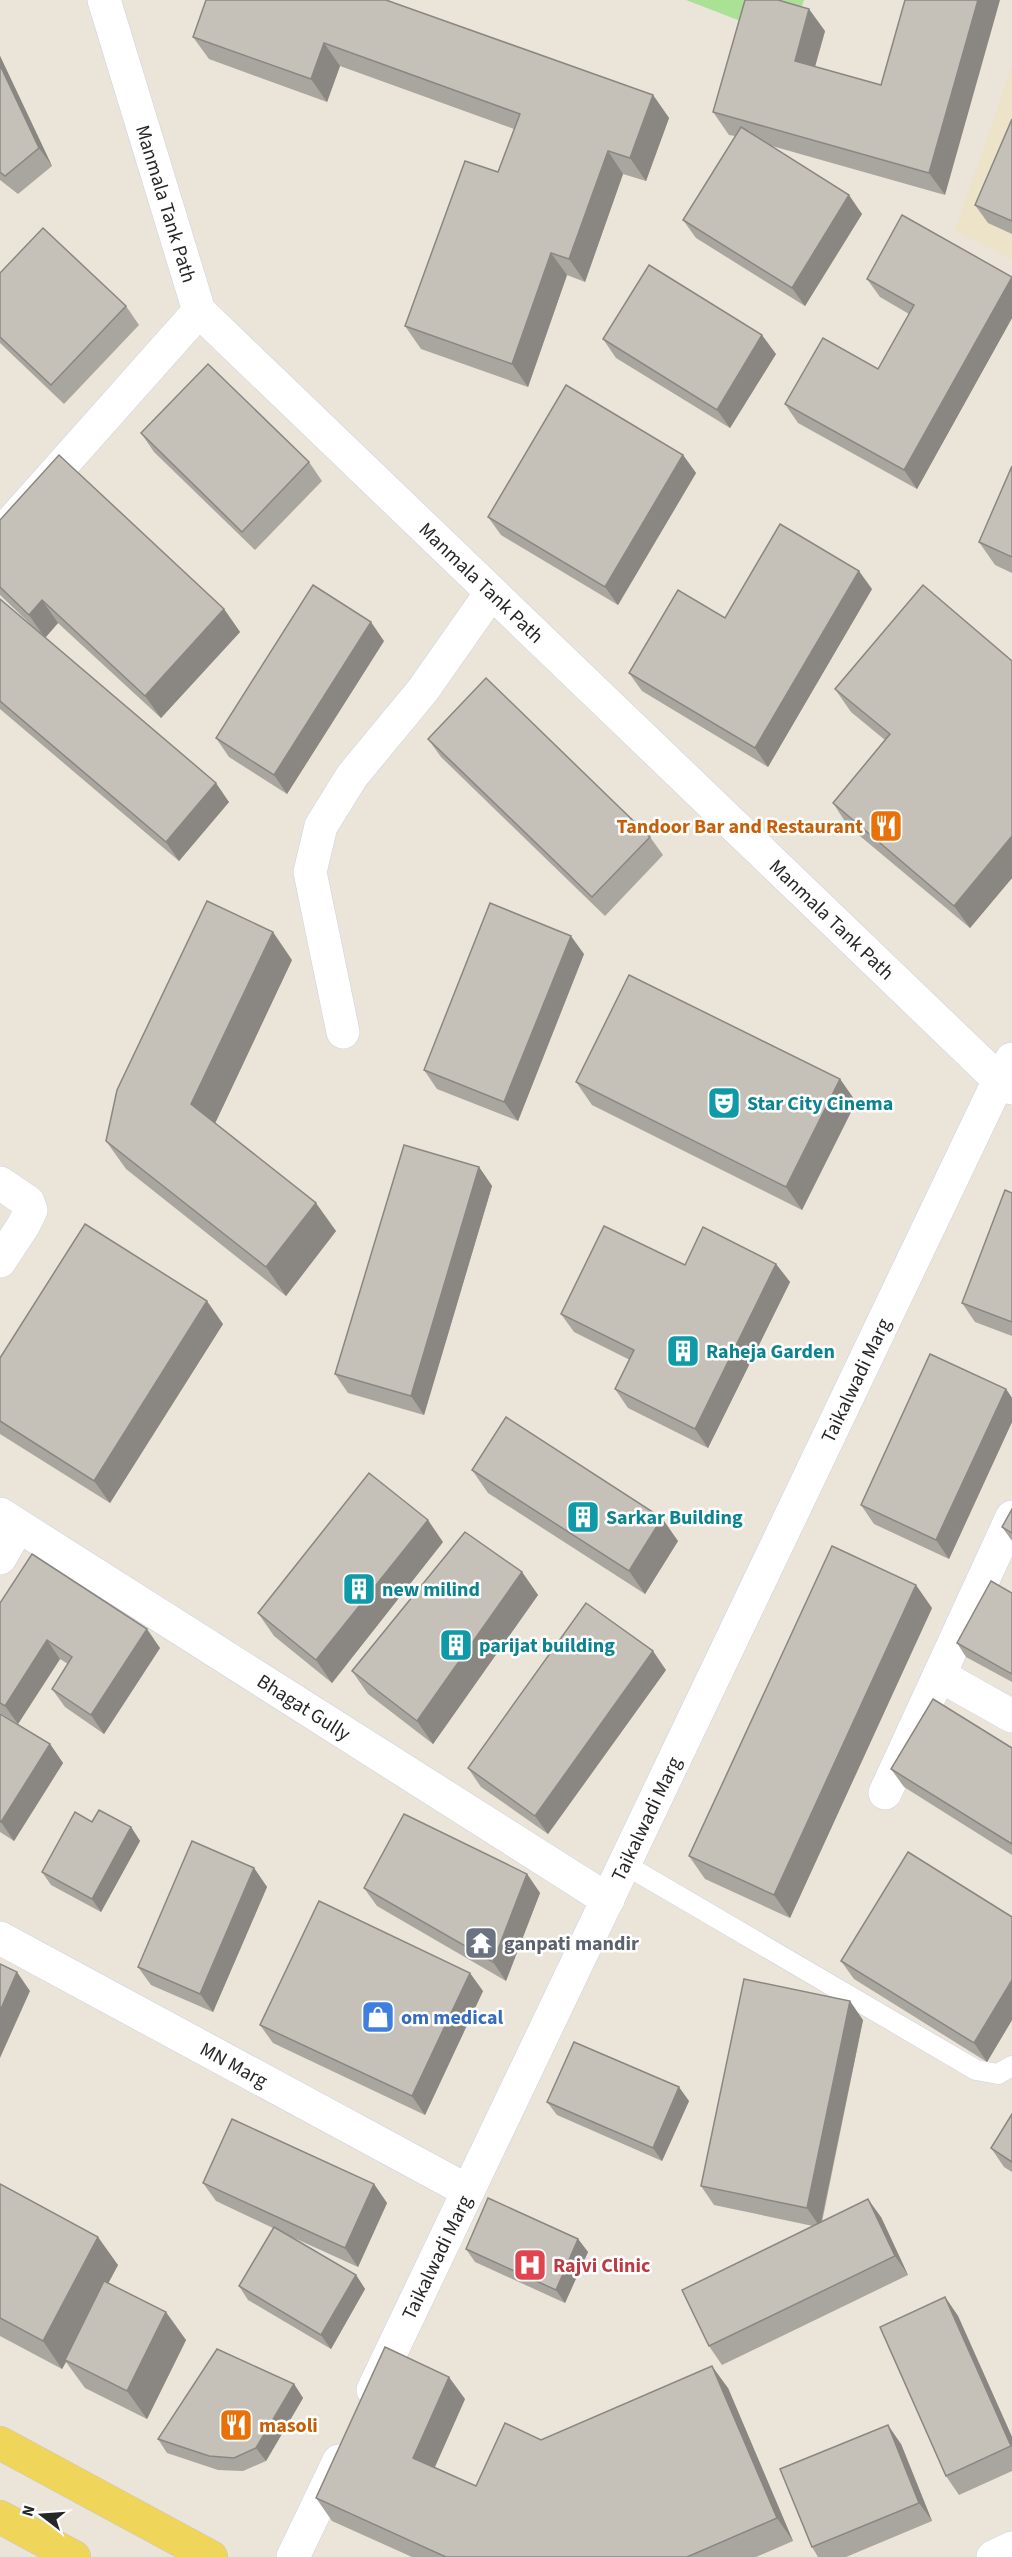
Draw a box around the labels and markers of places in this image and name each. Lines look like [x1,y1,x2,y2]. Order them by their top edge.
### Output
restaurant icon: Tandoor Bar and Restaurant [868,808,904,844]
place label: Tandoor Bar and Restaurant [616,813,863,841]
theatre icon: Star City Cinema [706,1085,742,1121]
place label: Star City Cinema [747,1090,893,1118]
building icon: Raheja Garden [665,1333,701,1369]
place label: Raheja Garden [706,1338,835,1366]
building icon: Sarkar Building [565,1499,601,1535]
place label: Sarkar Building [606,1504,743,1532]
building icon: new milind [341,1571,377,1607]
place label: new milind [382,1576,480,1604]
building icon: parijat building [438,1627,474,1663]
place label: parijat building [479,1632,615,1660]
temple icon: ganpati mandir [463,1925,499,1961]
place label: ganpati mandir [504,1930,639,1958]
shop icon: om medical [360,1999,396,2035]
place label: om medical [401,2004,503,2032]
hospital icon: Rajvi Clinic [512,2247,548,2283]
place label: Rajvi Clinic [553,2252,650,2280]
restaurant icon: masoli [218,2407,254,2443]
place label: masoli [259,2412,318,2440]

